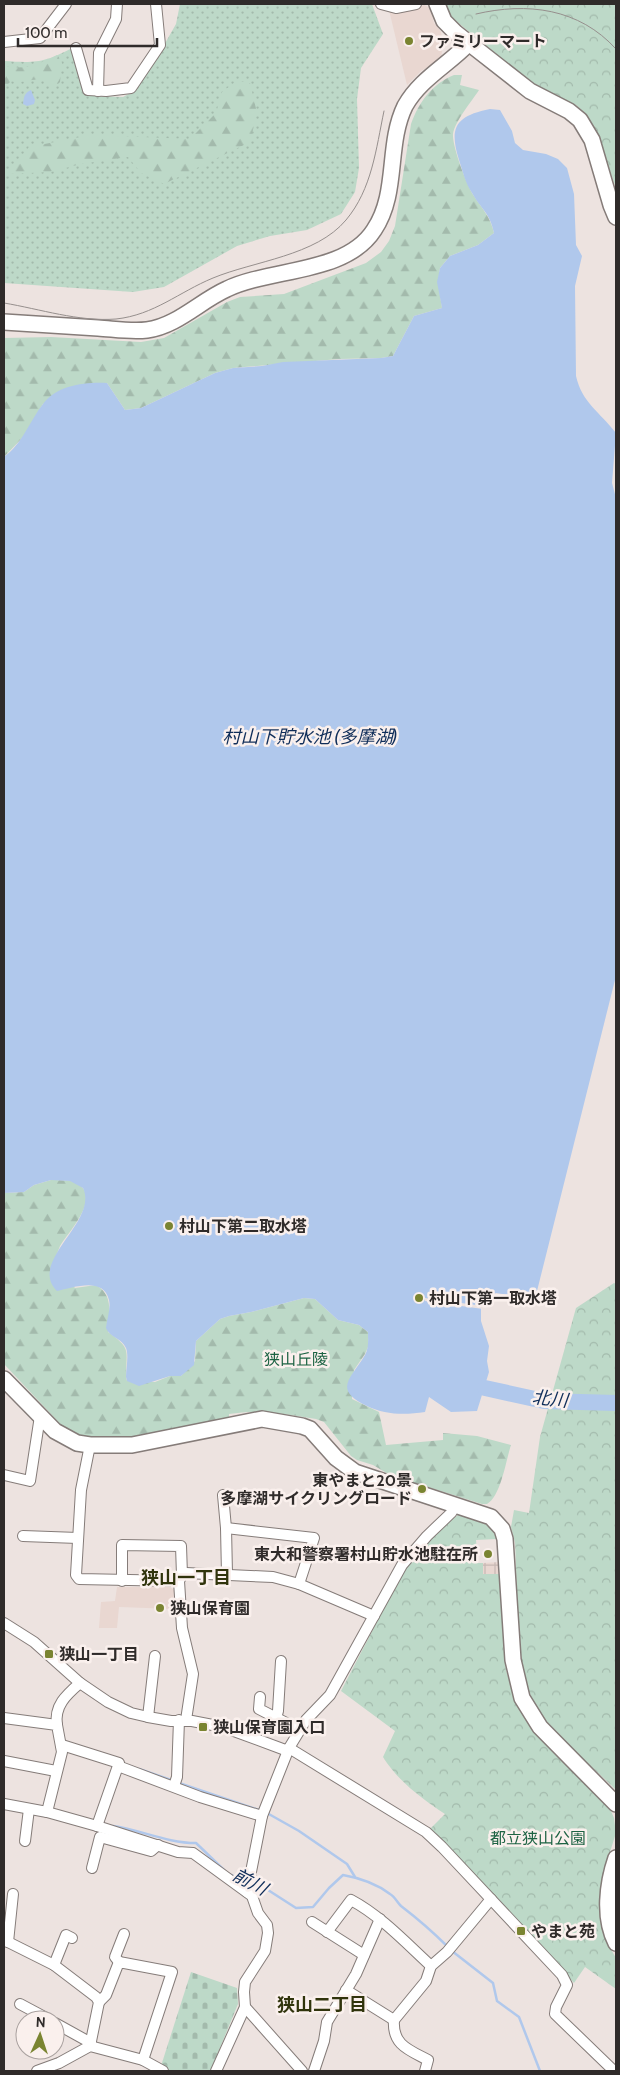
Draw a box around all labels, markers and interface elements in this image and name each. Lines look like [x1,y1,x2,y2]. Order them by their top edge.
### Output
scale bar [18,15,156,47]
text: 100 m [25,24,67,42]
place label: ファミリーマート [419,32,547,51]
marker: ファミリーマート [403,35,415,47]
water label: 村山下貯水池 (多摩湖) [223,726,397,748]
place label: 村山下第二取水塔 [179,1217,307,1236]
marker: 村山下第二取水塔 [163,1220,175,1232]
place label: 村山下第一取水塔 [429,1289,557,1308]
marker: 村山下第一取水塔 [413,1292,425,1304]
park label: 狭山丘陵 [264,1350,328,1369]
water label: 北川 [531,1386,571,1412]
place label: 東やまと20景 多摩湖サイクリングロード [220,1471,412,1508]
marker: 東やまと20景 多摩湖サイクリングロード [416,1483,428,1495]
place label: 東大和警察署村山貯水池駐在所 [254,1545,478,1564]
marker: 東大和警察署村山貯水池駐在所 [482,1548,494,1560]
district label: 狭山一丁目 [141,1567,231,1589]
place label: 狭山保育園 [170,1599,250,1618]
marker: 狭山保育園 [154,1602,166,1614]
place label: 狭山一丁目 [59,1645,139,1664]
marker: 狭山一丁目 [43,1648,55,1660]
place label: 狭山保育園入口 [213,1718,325,1737]
marker: 狭山保育園入口 [197,1721,209,1733]
park label: 都立狭山公園 [490,1829,586,1848]
water label: 前川 [229,1864,273,1901]
place label: やまと苑 [531,1922,595,1941]
marker: やまと苑 [515,1925,527,1937]
district label: 狭山二丁目 [277,1994,367,2016]
north arrow [15,2010,65,2060]
text: N [35,2013,46,2031]

